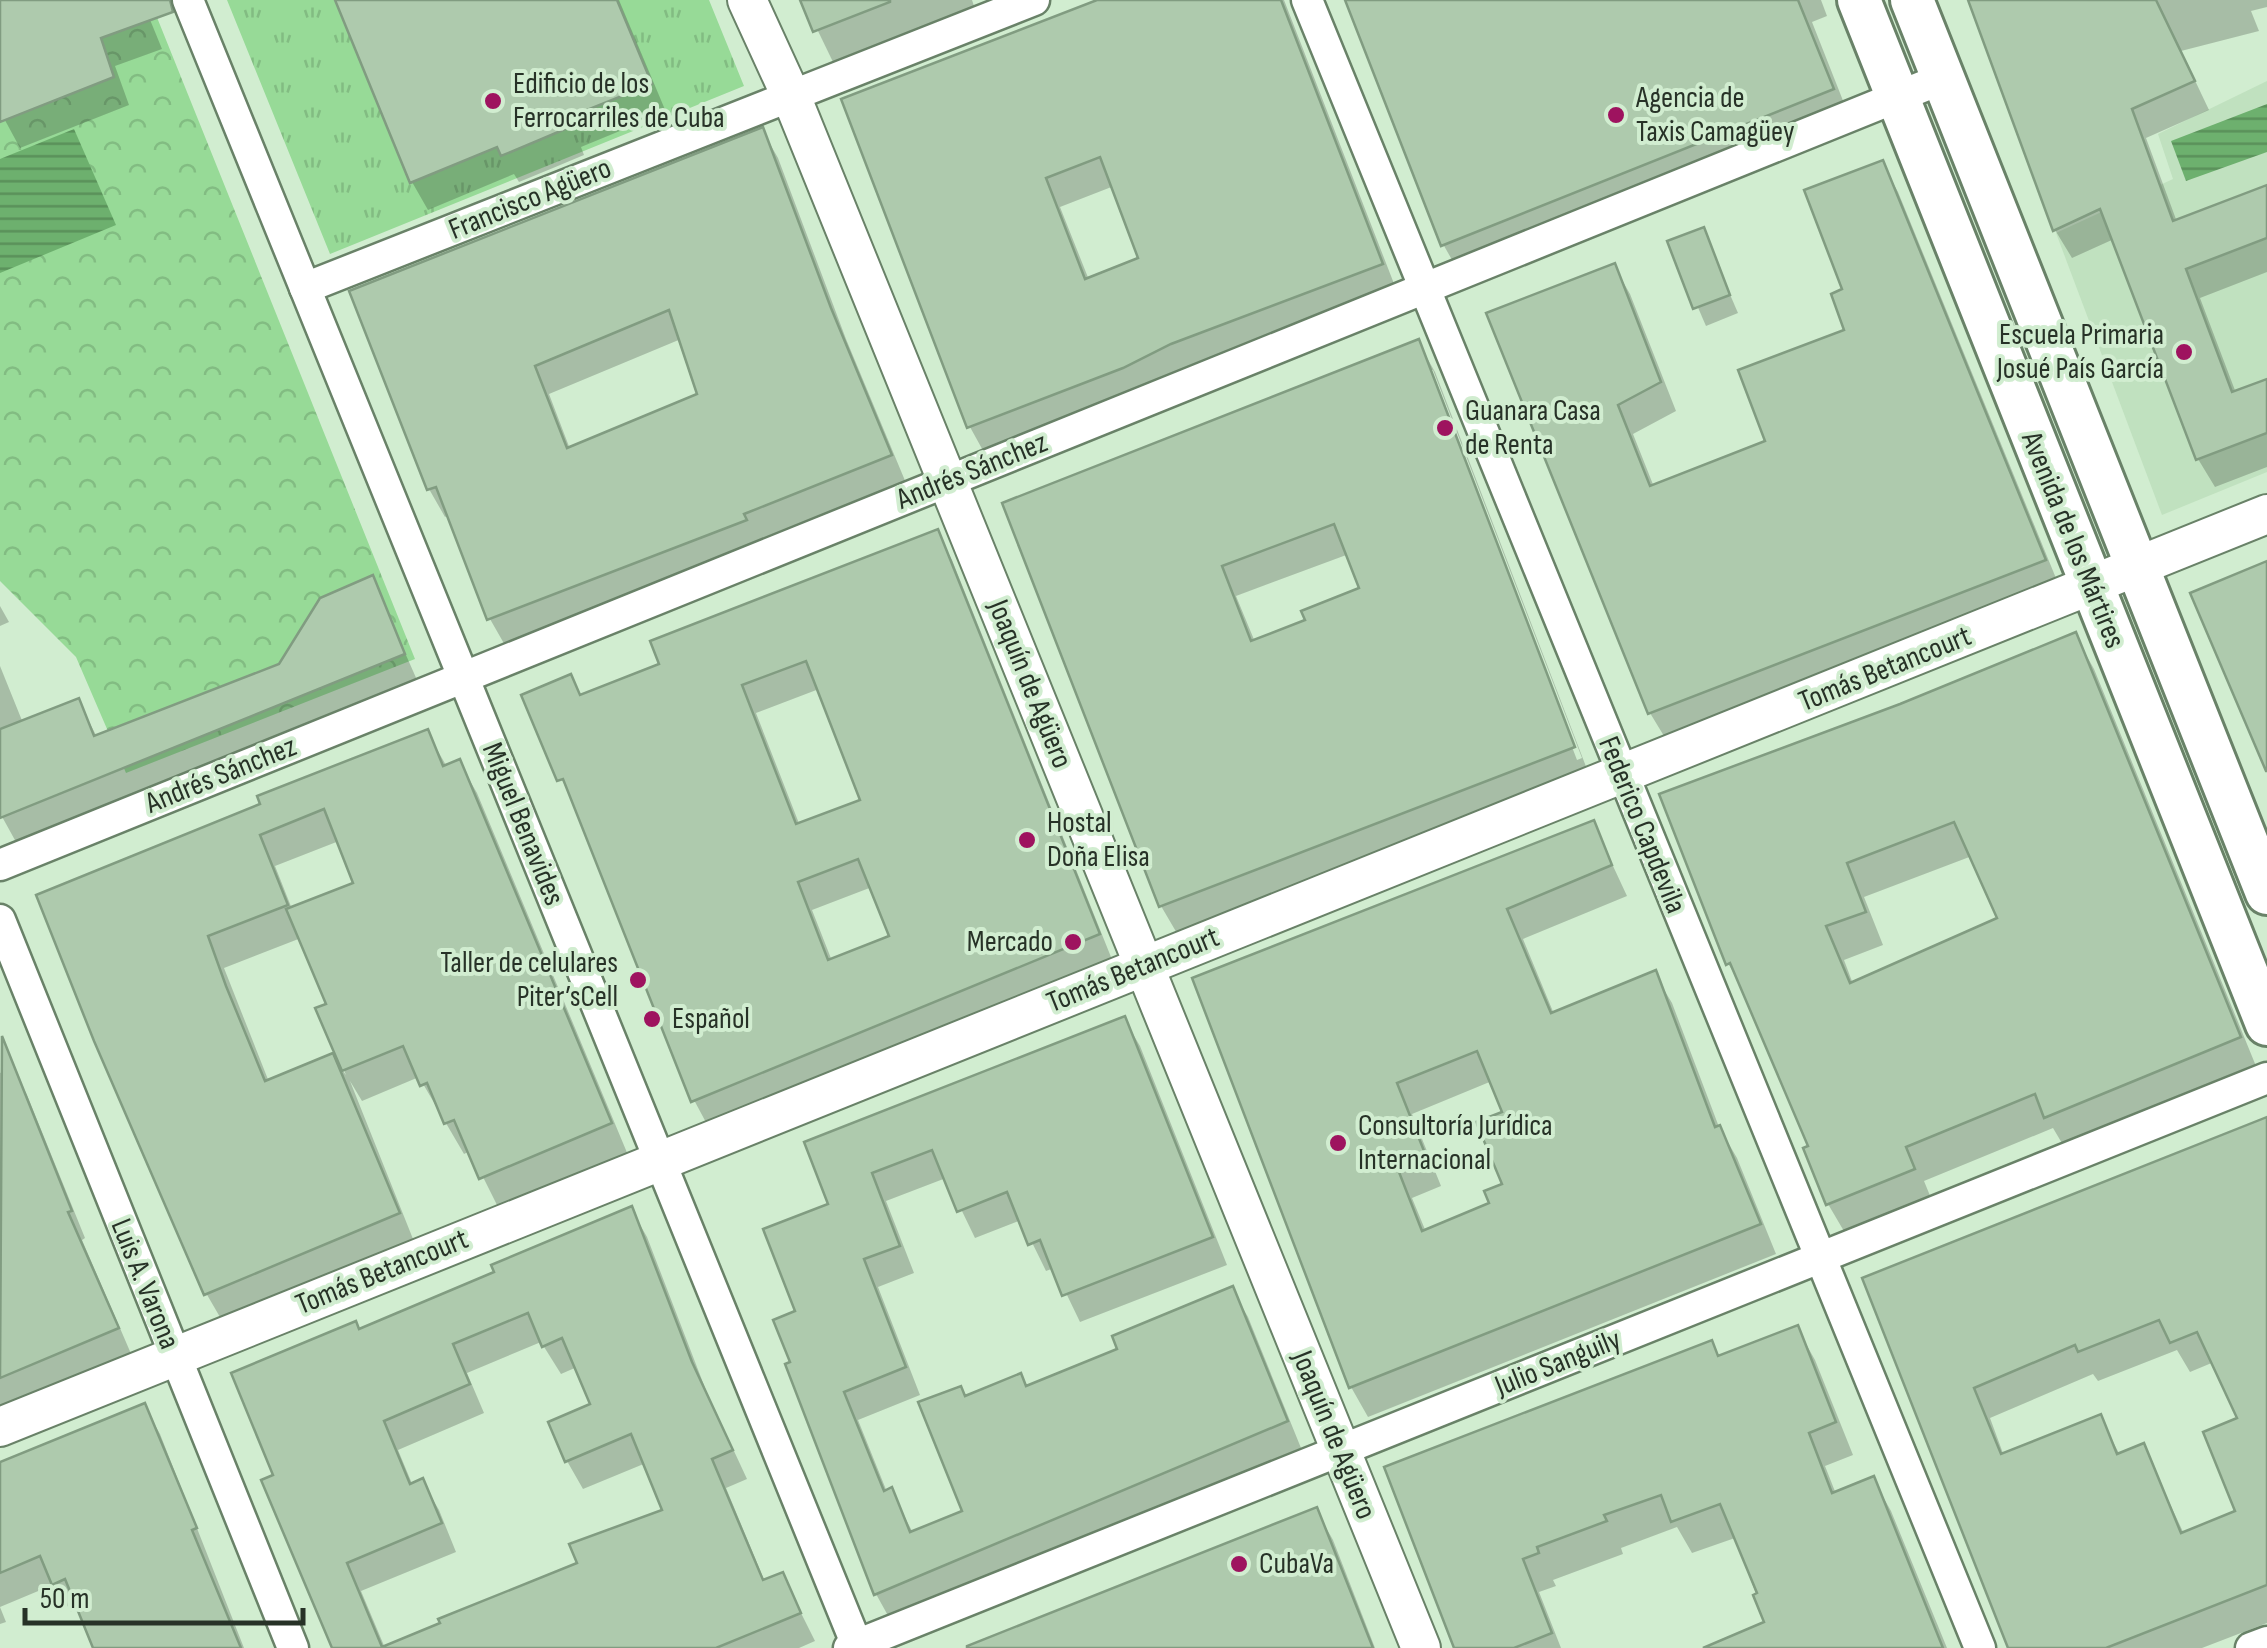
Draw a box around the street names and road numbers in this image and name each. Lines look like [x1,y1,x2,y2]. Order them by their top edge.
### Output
street label: Francisco Agüero [444,150,616,248]
street label: Andrés Sánchez [890,424,1053,518]
street label: Avenida de los Mártires [2013,426,2133,653]
street label: Joaquín de Agüero [980,594,1080,773]
street label: Tomás Betancourt [1794,618,1976,720]
street label: Andrés Sánchez [139,728,302,822]
street label: Federico Capdevila [1590,731,1694,919]
street label: Miguel Benavides [474,737,572,911]
street label: Tomás Betancourt [1042,919,1224,1021]
street label: Luis A. Varona [103,1214,187,1354]
street label: Tomás Betancourt [291,1221,473,1323]
street label: Julio Sanguily [1489,1321,1626,1405]
street label: Joaquín de Agüero [1284,1345,1384,1524]

